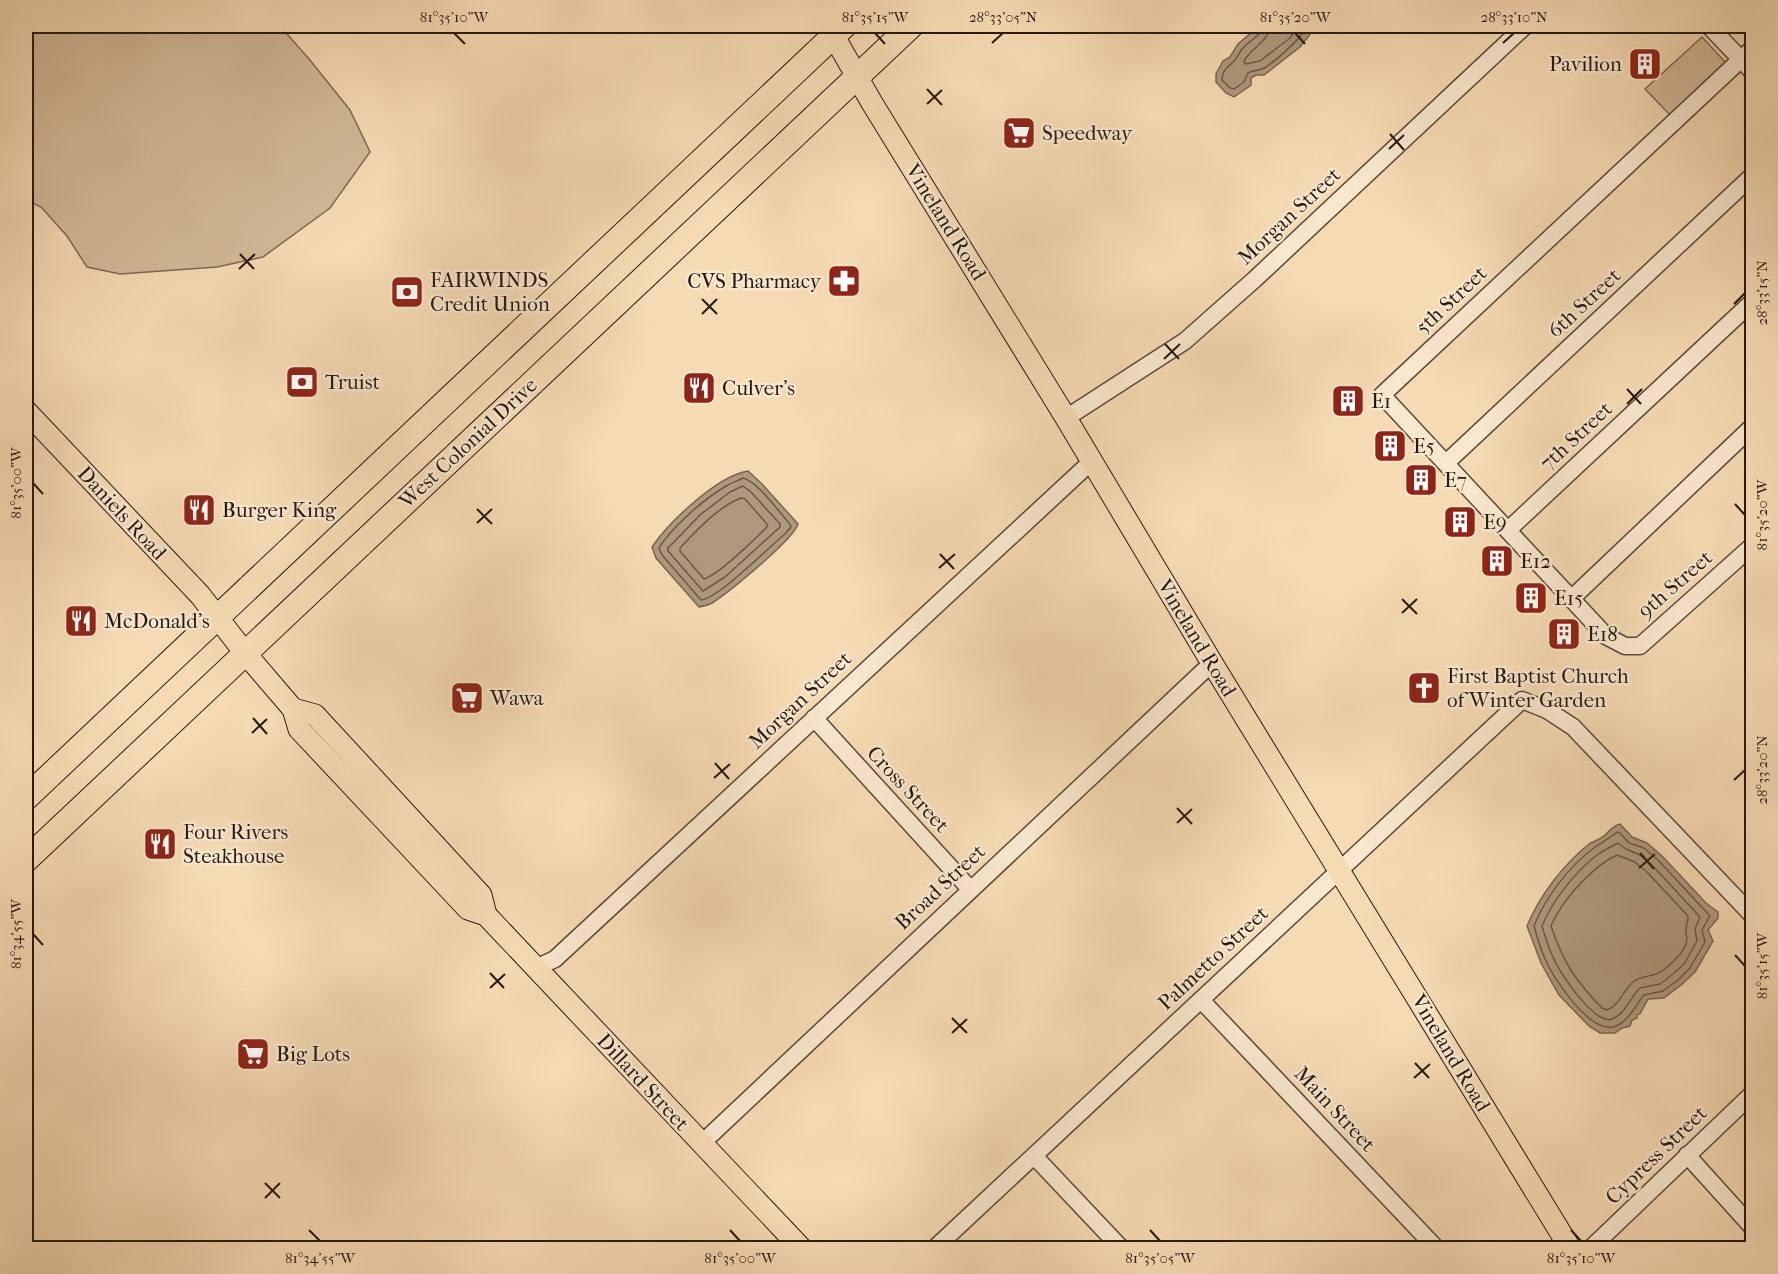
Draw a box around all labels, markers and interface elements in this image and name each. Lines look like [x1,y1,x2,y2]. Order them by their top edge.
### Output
text: 81°35'10"W [420,8,489,26]
text: 81°35'15"W [842,8,910,26]
text: 28°33'05"N [969,8,1038,26]
text: 81°35'20"W [1260,8,1332,26]
text: 28°33'10"N [1481,8,1548,26]
building icon: Pavilion [1627,46,1663,82]
place label: Pavilion [1549,52,1622,76]
supermarket icon: Speedway [1001,115,1037,151]
place label: Speedway [1042,121,1133,145]
street label: Vineland Road [900,159,992,285]
street label: Morgan Street [1233,162,1346,270]
text: 28°33'15"N [1753,260,1771,326]
street label: 5th Street [1411,261,1492,339]
pharmacy icon: CVS Pharmacy [826,263,862,299]
street label: 6th Street [1543,263,1626,343]
place label: FAIRWINDS Credit Union [430,268,550,316]
place label: CVS Pharmacy [687,269,822,293]
bank icon: FAIRWINDS Credit Union [389,274,425,310]
bank icon: Truist [284,364,320,400]
place label: Truist [325,370,381,394]
restaurant icon: Culver's [681,370,717,406]
street label: West Colonial Drive [393,373,542,514]
place label: Culver's [722,376,795,400]
building icon: E1 [1330,383,1366,419]
place label: E1 [1371,389,1391,413]
street label: 7th Street [1535,396,1617,475]
building icon: E5 [1372,428,1408,464]
place label: E5 [1413,434,1435,458]
text: 81°35'00"W [7,446,25,519]
street label: Daniels Road [73,461,172,565]
building icon: E7 [1403,462,1439,498]
place label: E7 [1444,468,1467,492]
text: 81°35'20"W [1753,478,1771,550]
restaurant icon: Burger King [181,492,217,528]
place label: Burger King [222,498,337,522]
building icon: E9 [1442,504,1478,540]
place label: E9 [1483,510,1507,534]
building icon: E12 [1479,543,1515,579]
street label: 9th Street [1633,545,1717,623]
place label: E12 [1520,549,1551,573]
street label: Vineland Road [1152,574,1242,701]
building icon: E15 [1513,580,1549,616]
place label: E15 [1554,586,1583,610]
restaurant icon: McDonald's [63,603,99,639]
place label: McDonald's [104,609,210,633]
building icon: E18 [1546,616,1582,652]
place label: E18 [1587,622,1618,646]
street label: Morgan Street [744,646,857,754]
place label: First Baptist Church of Winter Garden [1447,664,1629,712]
church icon: First Baptist Church of Winter Garden [1406,670,1442,706]
supermarket icon: Wawa [449,680,485,716]
place label: Wawa [489,686,544,710]
text: 28°33'20"N [1753,735,1771,805]
street label: Cross Street [862,741,954,837]
place label: Four Rivers Steakhouse [183,820,288,868]
restaurant icon: Four Rivers Steakhouse [142,826,178,862]
street label: Broad Street [890,839,990,935]
text: 81°34'55"W [7,898,25,969]
street label: Palmetto Street [1153,901,1273,1015]
text: 81°35'15"W [1753,931,1771,999]
street label: Vineland Road [1406,989,1496,1116]
street label: Dillard Street [592,1029,694,1136]
supermarket icon: Big Lots [235,1036,271,1072]
place label: Big Lots [276,1042,350,1066]
street label: Main Street [1290,1062,1381,1157]
street label: Cypress Street [1600,1100,1712,1209]
text: 81°34'55"W [285,1249,356,1267]
text: 81°35'00"W [704,1249,777,1267]
text: 81°35'05"W [1125,1249,1196,1267]
text: 81°35'10"W [1547,1249,1616,1267]

